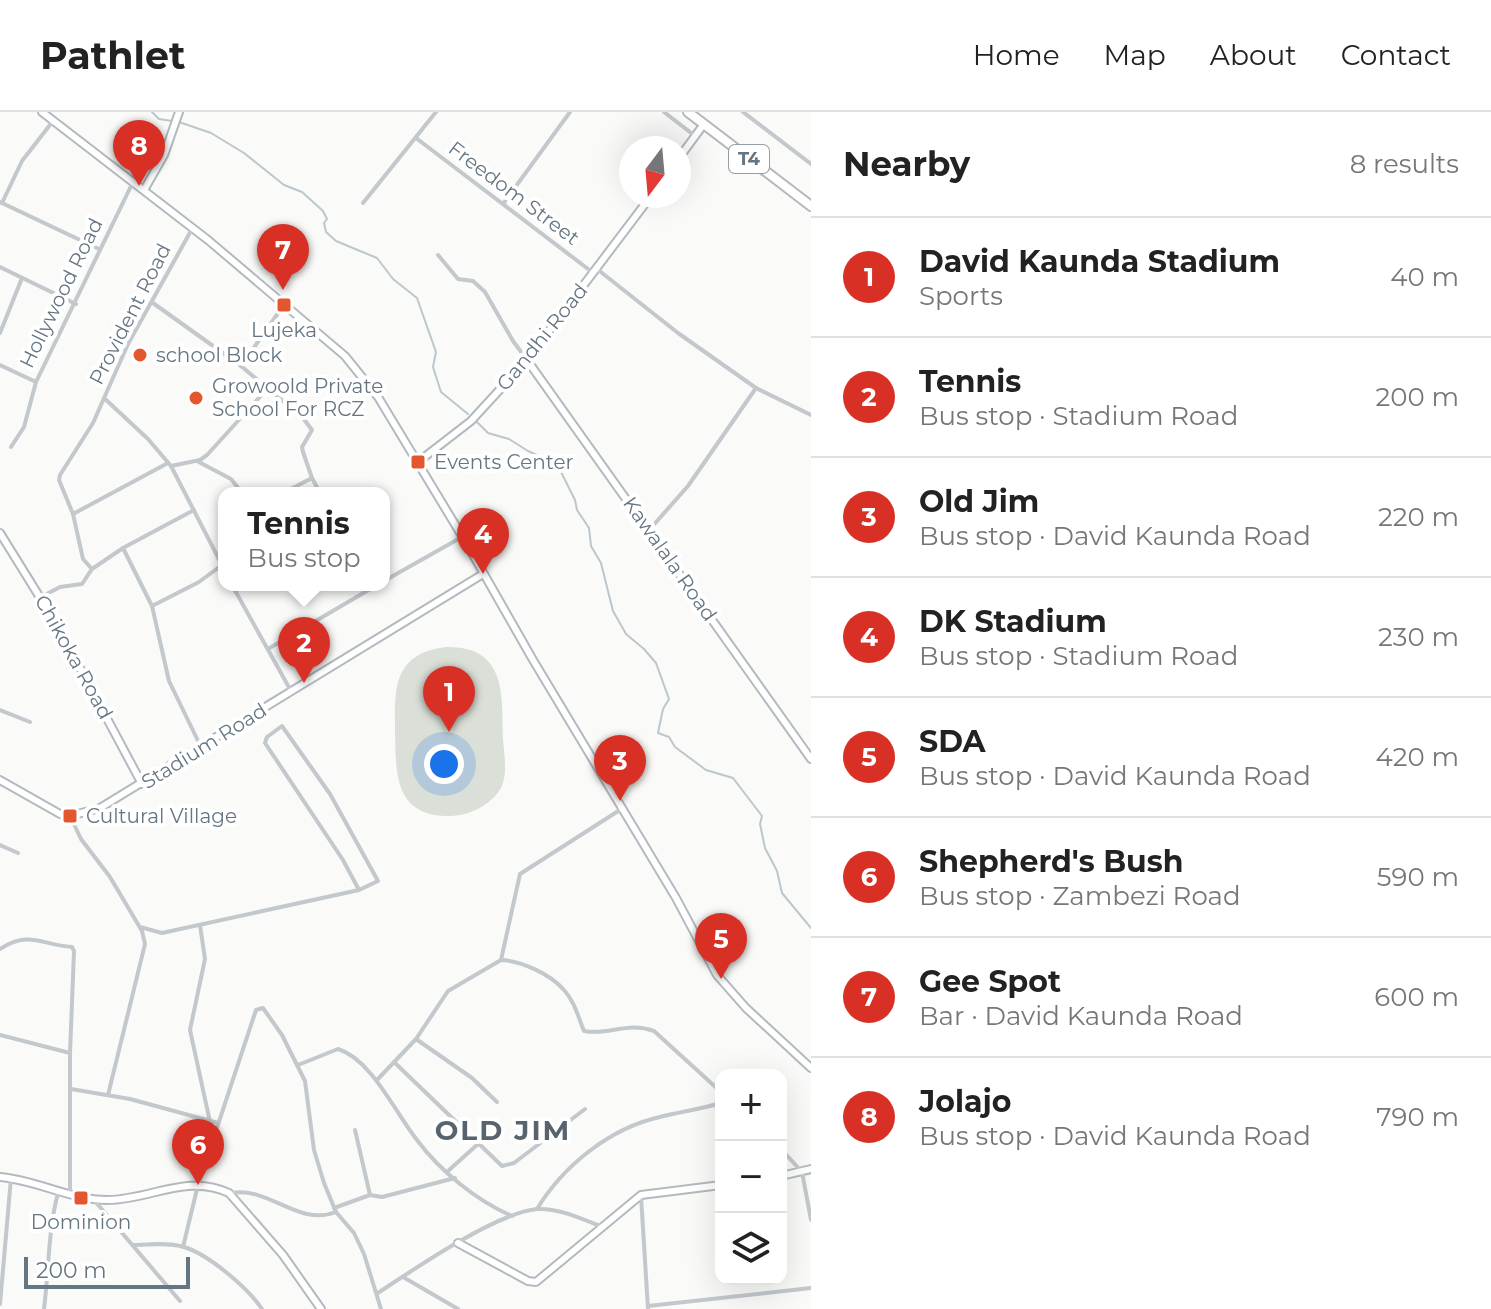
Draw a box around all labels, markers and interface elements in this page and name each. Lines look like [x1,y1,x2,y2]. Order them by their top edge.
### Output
text: Pathlet [40,32,185,79]
text: Home [973,38,1060,72]
text: Map [1104,38,1166,72]
text: About [1210,38,1297,72]
text: Contact [1341,38,1451,72]
pin: 8 [113,120,165,186]
street label: Freedom Street [444,136,584,250]
north arrow [619,136,691,208]
text: Nearby [843,143,970,185]
road number: T4 [729,145,769,173]
text: 8 results [1350,148,1459,180]
street label: Hollywood Road [14,214,108,372]
pin: 7 [257,224,309,290]
street label: Provident Road [84,240,176,388]
text: David Kaunda Stadium [919,243,1280,280]
text: 1 [864,261,874,293]
text: 40 m [1390,261,1459,293]
street label: Gandhi Road [492,279,592,395]
text: Sports [919,280,1003,312]
marker: Lujeka [275,296,293,314]
place label: Lujeka [251,318,317,342]
place label: school Block [156,343,282,367]
marker: school Block [131,346,149,364]
text: Tennis [919,363,1021,400]
place label: Growoold Private School For RCZ [212,374,383,421]
text: 2 [861,381,877,413]
text: 200 m [1375,381,1459,413]
marker: Growoold Private School For RCZ [187,389,205,407]
text: Bus stop · Stadium Road [919,400,1238,432]
place label: Events Center [434,450,574,474]
marker: Events Center [409,453,427,471]
text: Old Jim [919,483,1039,520]
popup [218,487,390,591]
street label: Kawalala Road [618,492,722,626]
text: 3 [861,501,877,533]
text: 220 m [1378,501,1459,533]
text: Tennis [247,505,350,542]
pin: 4 [457,508,509,574]
text: Bus stop · David Kaunda Road [919,520,1311,552]
text: Bus stop [247,542,361,574]
street label: Chikoka Road [30,591,118,723]
text: DK Stadium [919,603,1107,640]
pin: 2 [278,617,330,683]
text: 4 [860,621,878,653]
text: 230 m [1378,621,1459,653]
text: Bus stop · Stadium Road [919,640,1238,672]
pin: 1 [423,666,475,732]
street label: Stadium Road [137,698,271,794]
text: SDA [919,723,986,760]
pin: 3 [594,735,646,801]
text: 5 [861,741,877,773]
text: 420 m [1376,741,1459,773]
your location [424,744,464,784]
text: Bus stop · David Kaunda Road [919,760,1311,792]
place label: Cultural Village [86,804,237,828]
marker: Cultural Village [61,807,79,825]
text: Shepherd's Bush [919,843,1183,880]
text: 6 [861,861,877,893]
text: 590 m [1377,861,1459,893]
text: Bus stop · Zambezi Road [919,880,1241,912]
pin: 5 [695,913,747,979]
text: Gee Spot [919,963,1061,1000]
text: 7 [861,981,877,1013]
text: 600 m [1374,981,1459,1013]
text: Bar · David Kaunda Road [919,1000,1243,1032]
map controls [715,1069,787,1285]
button: + [715,1069,787,1141]
text: Jolajo [919,1083,1011,1120]
text: 8 [860,1101,878,1133]
text: 790 m [1376,1101,1459,1133]
district label: OLD JIM [435,1113,571,1147]
pin: 6 [172,1119,224,1185]
text: Bus stop · David Kaunda Road [919,1120,1311,1152]
button: − [715,1141,787,1213]
marker: Dominion [72,1189,90,1207]
place label: Dominion [31,1210,131,1234]
button: layers [715,1213,787,1285]
scale bar [24,1253,190,1289]
text: 200 m [36,1257,107,1284]

